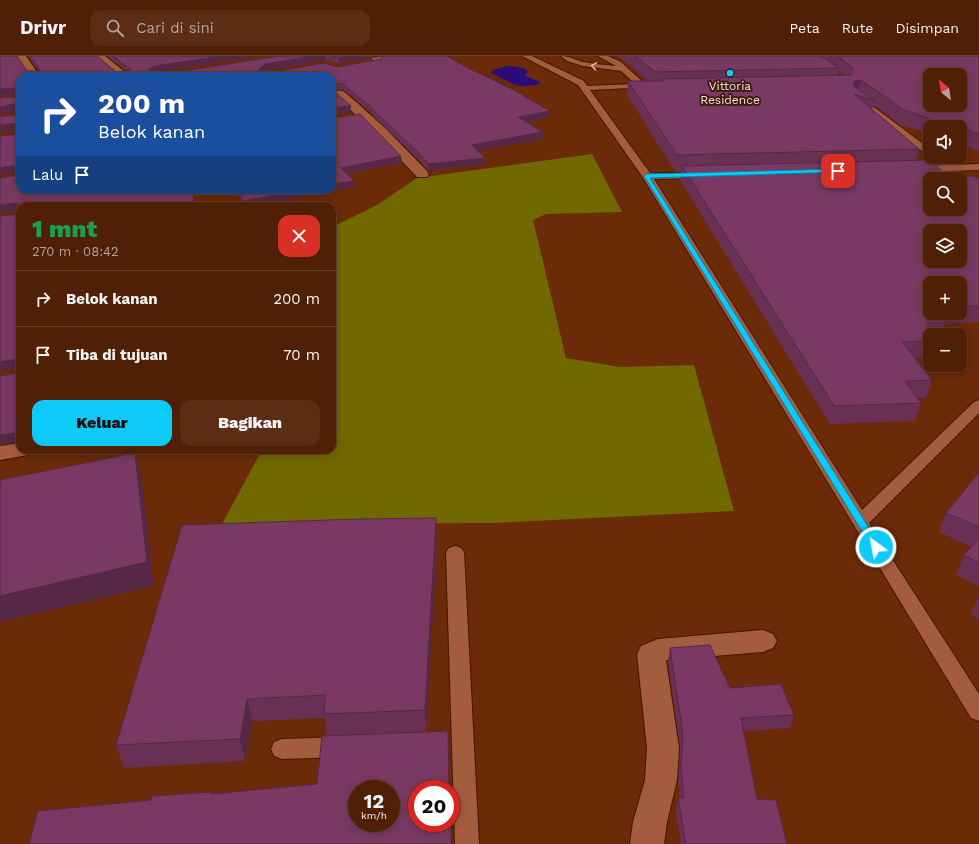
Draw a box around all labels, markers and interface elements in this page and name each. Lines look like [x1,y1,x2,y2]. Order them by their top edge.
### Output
search box [90,10,370,46]
text: Drivr [20,16,66,39]
icon: search [104,17,126,39]
text: Cari di sini [136,19,214,37]
text: Peta [790,20,820,36]
text: Rute [842,20,873,36]
text: Disimpan [895,20,959,36]
one-way arrow [591,62,597,71]
marker: Vittoria Residence [725,68,735,78]
north arrow [923,68,967,112]
map controls [923,68,967,372]
place label: Vittoria Residence [700,79,760,107]
text: 200 m [98,87,185,120]
icon: right [32,88,84,140]
button: sound [923,120,967,164]
text: Belok kanan [98,121,205,142]
pin [821,154,855,188]
icon: arrive [827,160,849,182]
icon: arrive [71,164,93,186]
text: Lalu [32,166,63,184]
button: search [923,172,967,216]
text: 1 mnt [32,215,97,243]
button: close [278,215,320,257]
button: layers [923,224,967,268]
text: 270 m · 08:42 [32,244,119,259]
button: + [923,276,967,320]
icon: right [32,288,54,310]
text: Belok kanan [66,290,157,308]
text: 200 m [273,290,320,308]
button: − [923,328,967,372]
icon: arrive [32,344,54,366]
text: Tiba di tujuan [66,346,168,364]
text: 70 m [283,346,320,364]
button: Keluar [32,400,172,446]
button: Bagikan [180,400,320,446]
position arrow [855,526,897,568]
speed limit sign: 20 [408,780,460,832]
text: 12 [364,789,384,813]
text: km/h [361,810,387,821]

